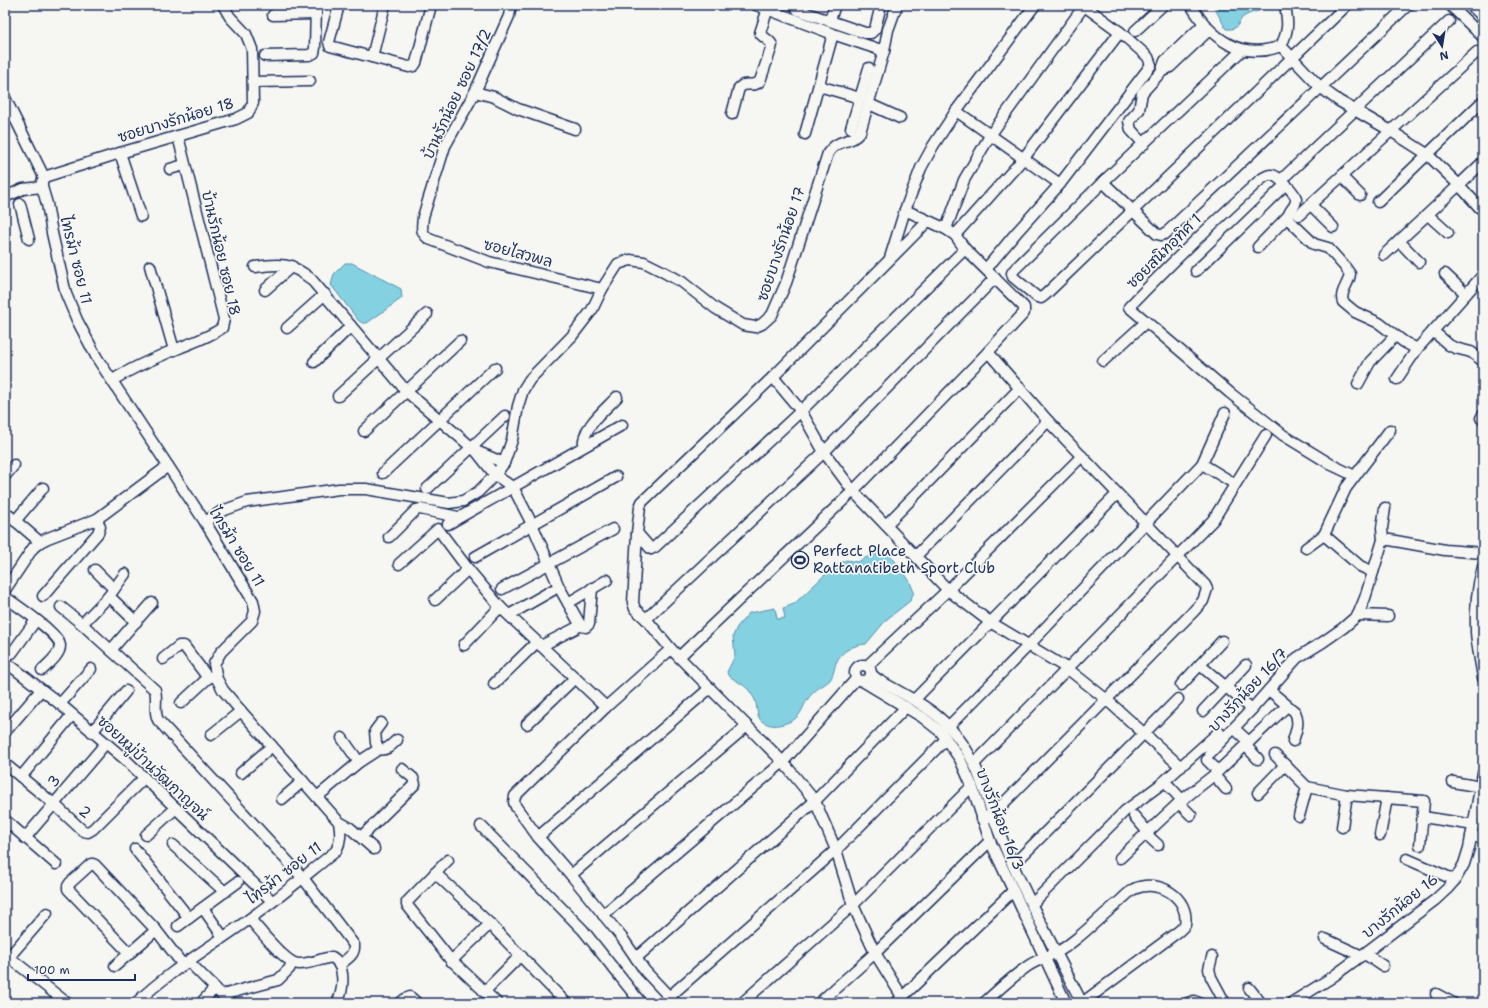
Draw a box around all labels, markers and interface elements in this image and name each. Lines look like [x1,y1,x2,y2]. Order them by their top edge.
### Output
street label: บ้านรักน้อย ซอย 17/2 [418,25,496,163]
north arrow [1422,26,1462,66]
text: N [1438,47,1450,64]
street label: ซอยบางรักน้อย 18 [115,93,237,147]
street label: ซอยบางรักน้อย 17 [752,184,810,304]
street label: บ้านรักน้อย ซอย 18 [197,188,245,318]
street label: ซอยสนิทอุทิศ 1 [1122,209,1207,294]
street label: ไทรม้า ซอย 11 [55,213,97,306]
street label: ซอยไสวพล [481,234,555,272]
street label: ไทรม้า ซอย 11 [204,503,269,591]
place label: Perfect Place Rattanatibeth Sport Club [813,541,995,578]
sports icon: Perfect Place Rattanatibeth Sport Club [790,550,810,570]
street label: บางรักน้อย 16/7 [1204,644,1292,736]
street label: ซอยหมู่บ้านวัฒกาญจน์ [92,711,213,826]
street label: บางรักน้อย 16/3 [971,765,1029,873]
street label: 3 [43,770,65,792]
street label: 2 [75,801,95,823]
street label: ไทรม้า ซอย 11 [241,837,326,909]
street label: บางรักน้อย 16 [1358,869,1442,943]
scale bar [28,956,135,982]
text: 100 m [34,962,70,978]

